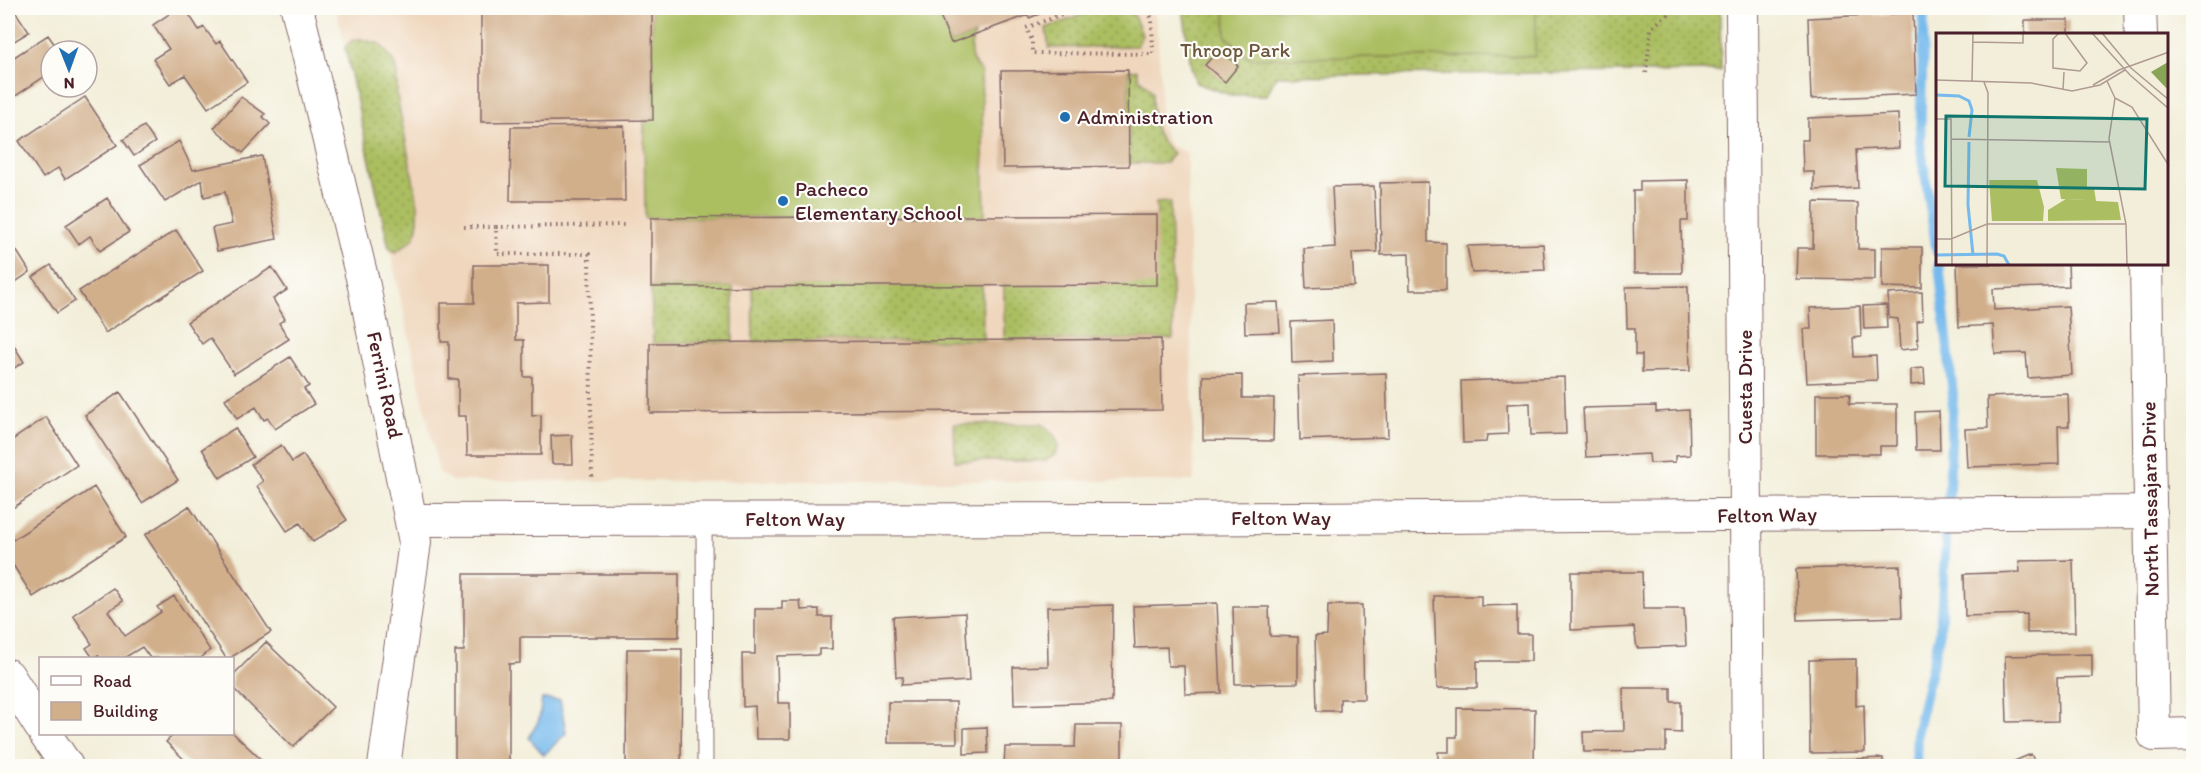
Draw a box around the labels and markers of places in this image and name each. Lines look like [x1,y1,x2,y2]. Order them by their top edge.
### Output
place label: Administration [1077,104,1213,129]
marker: Administration [1058,110,1072,124]
place label: Pacheco Elementary School [795,176,963,225]
marker: Pacheco Elementary School [776,194,790,208]

